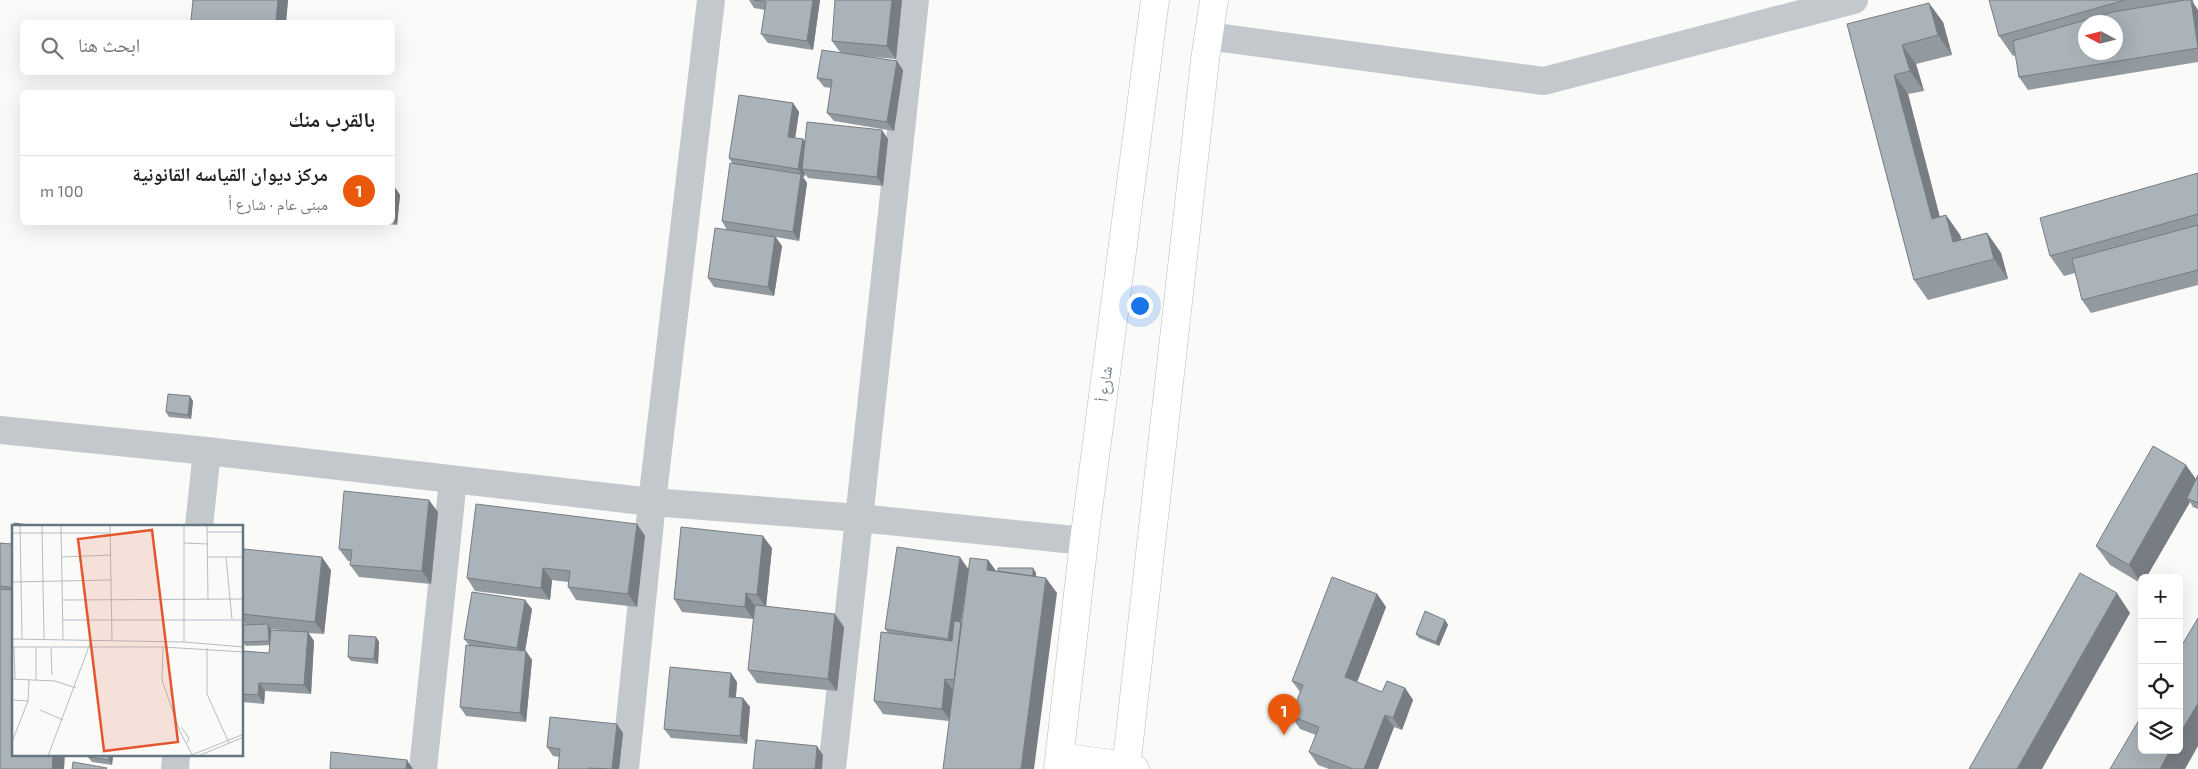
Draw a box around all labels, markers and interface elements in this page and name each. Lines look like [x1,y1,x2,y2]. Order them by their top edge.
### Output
north arrow [2078,15,2123,60]
search box [20,20,395,75]
text: ابحث هنا [78,33,140,56]
icon: search [38,34,66,62]
text: بالقرب منك [289,106,375,131]
text: مركز ديوان القياسه القانونية [132,162,328,185]
text: 100 m [40,181,83,200]
text: 1 [356,181,362,200]
text: مبنى عام · شارع أ [228,194,328,213]
your location [1127,293,1153,319]
street label: شارع أ [1093,365,1117,403]
inset map [12,525,244,756]
map controls [2138,574,2183,754]
button: + [2138,574,2183,619]
button: − [2138,619,2183,664]
button: locate [2138,664,2183,709]
pin: 1 [1268,694,1300,735]
button: layers [2138,709,2183,754]

